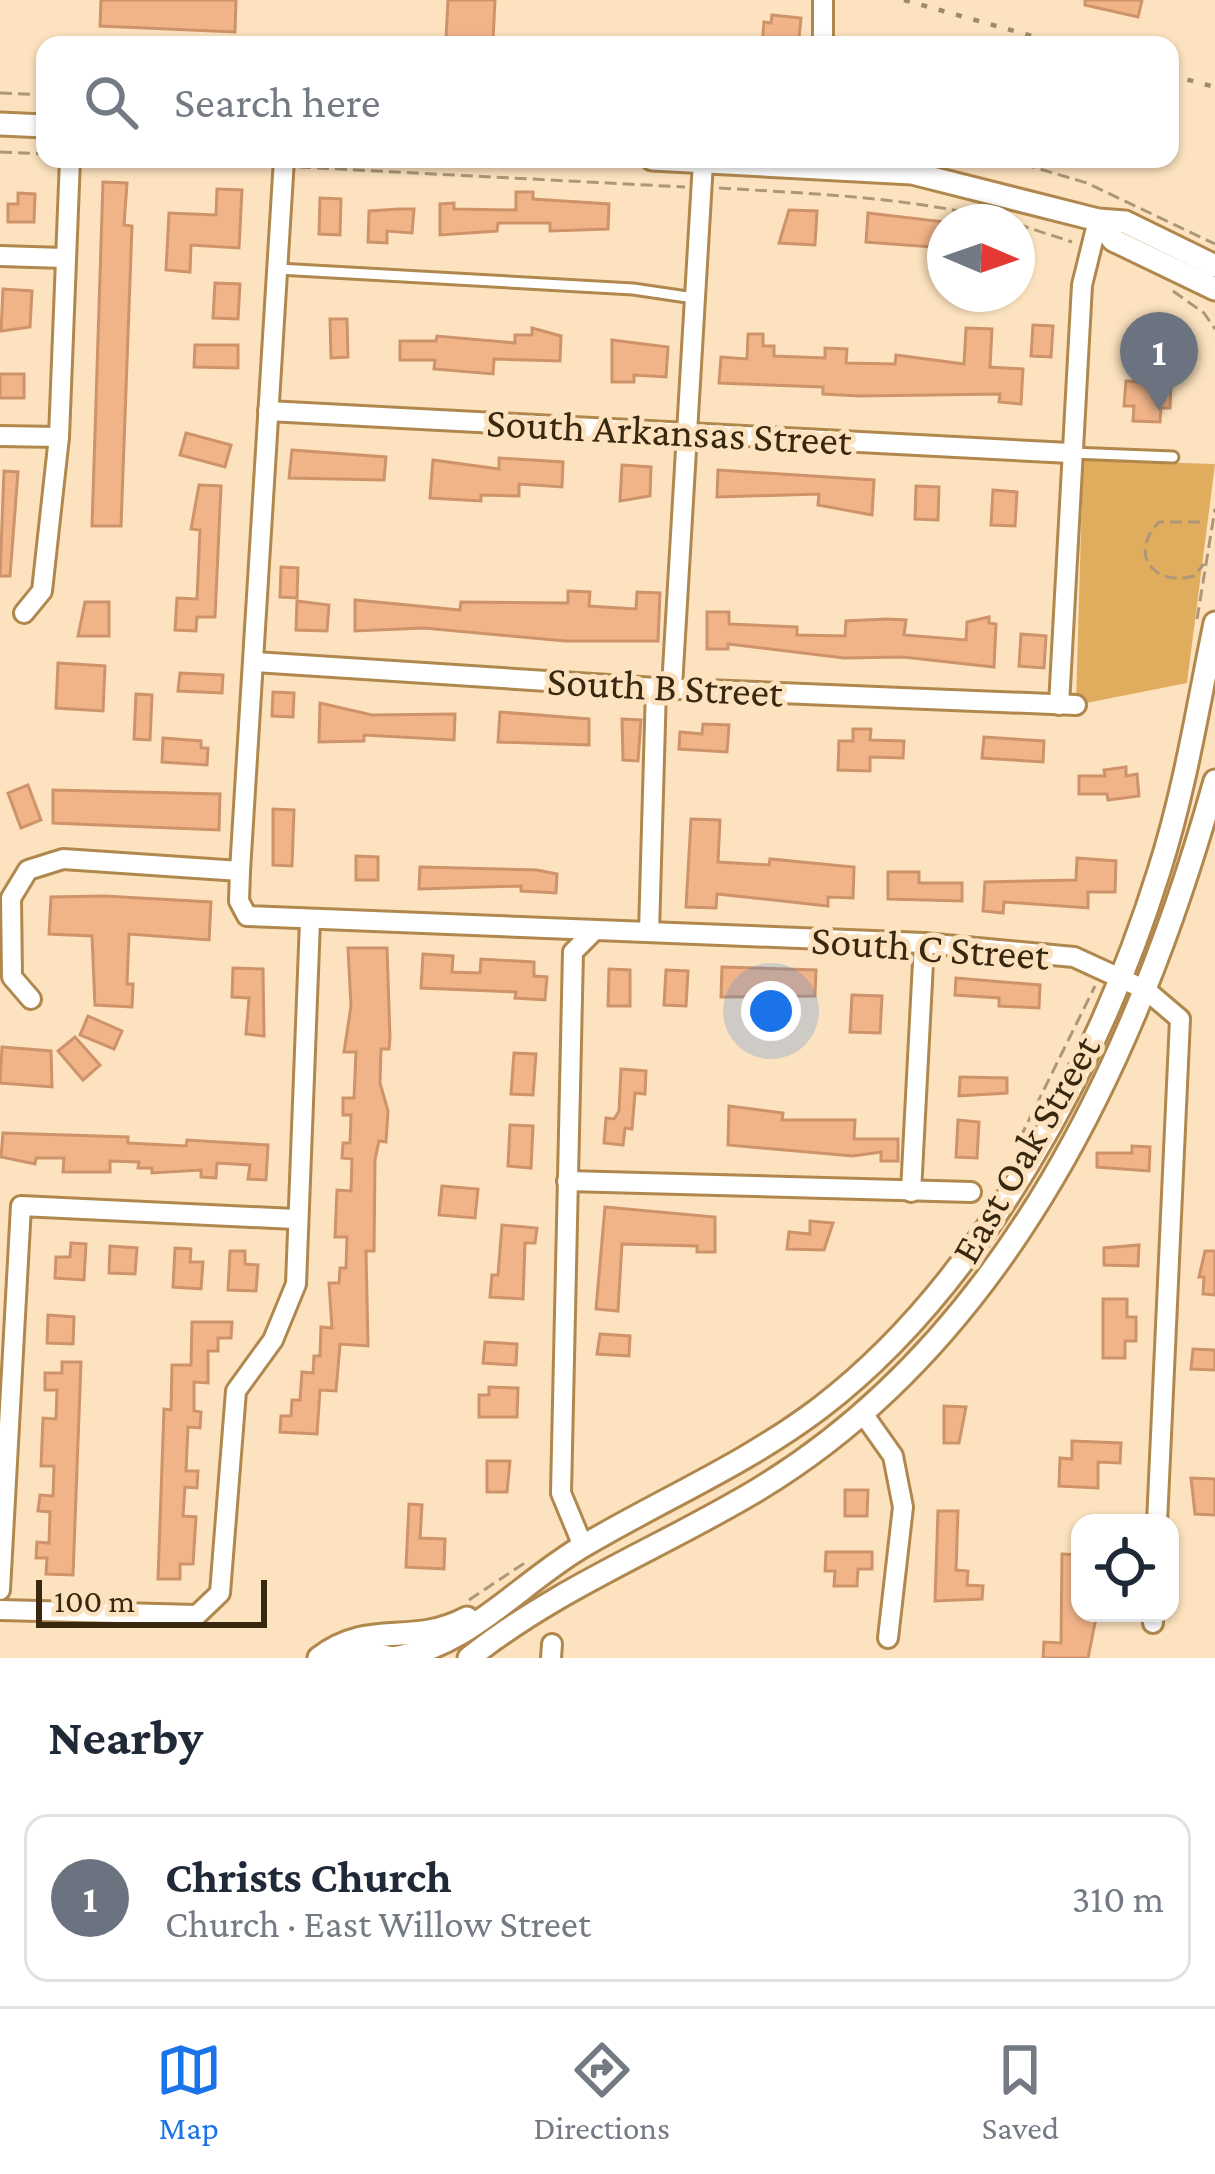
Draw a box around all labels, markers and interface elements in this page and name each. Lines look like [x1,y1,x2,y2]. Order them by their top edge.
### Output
search box [36,36,1179,168]
icon: search [78,69,144,135]
text: Search here [174,77,381,127]
north arrow [927,204,1035,312]
pin: 1 [1120,312,1198,411]
street label: South Arkansas Street [485,398,854,464]
street label: South B Street [546,656,785,716]
street label: South C Street [810,915,1052,979]
your location [741,981,801,1041]
street label: East Oak Street [941,1026,1110,1271]
map controls [1071,1514,1179,1622]
button: locate [1071,1514,1179,1622]
scale bar [36,1574,267,1627]
text: 100 m [54,1582,135,1619]
text: Nearby [48,1708,203,1765]
text: Christs Church [165,1852,452,1902]
text: 1 [83,1877,97,1920]
text: 310 m [1072,1877,1164,1920]
text: Church · East Willow Street [165,1902,591,1945]
tab: Map [156,2037,222,2146]
tab: Directions [534,2037,670,2146]
tab: Saved [982,2037,1059,2146]

